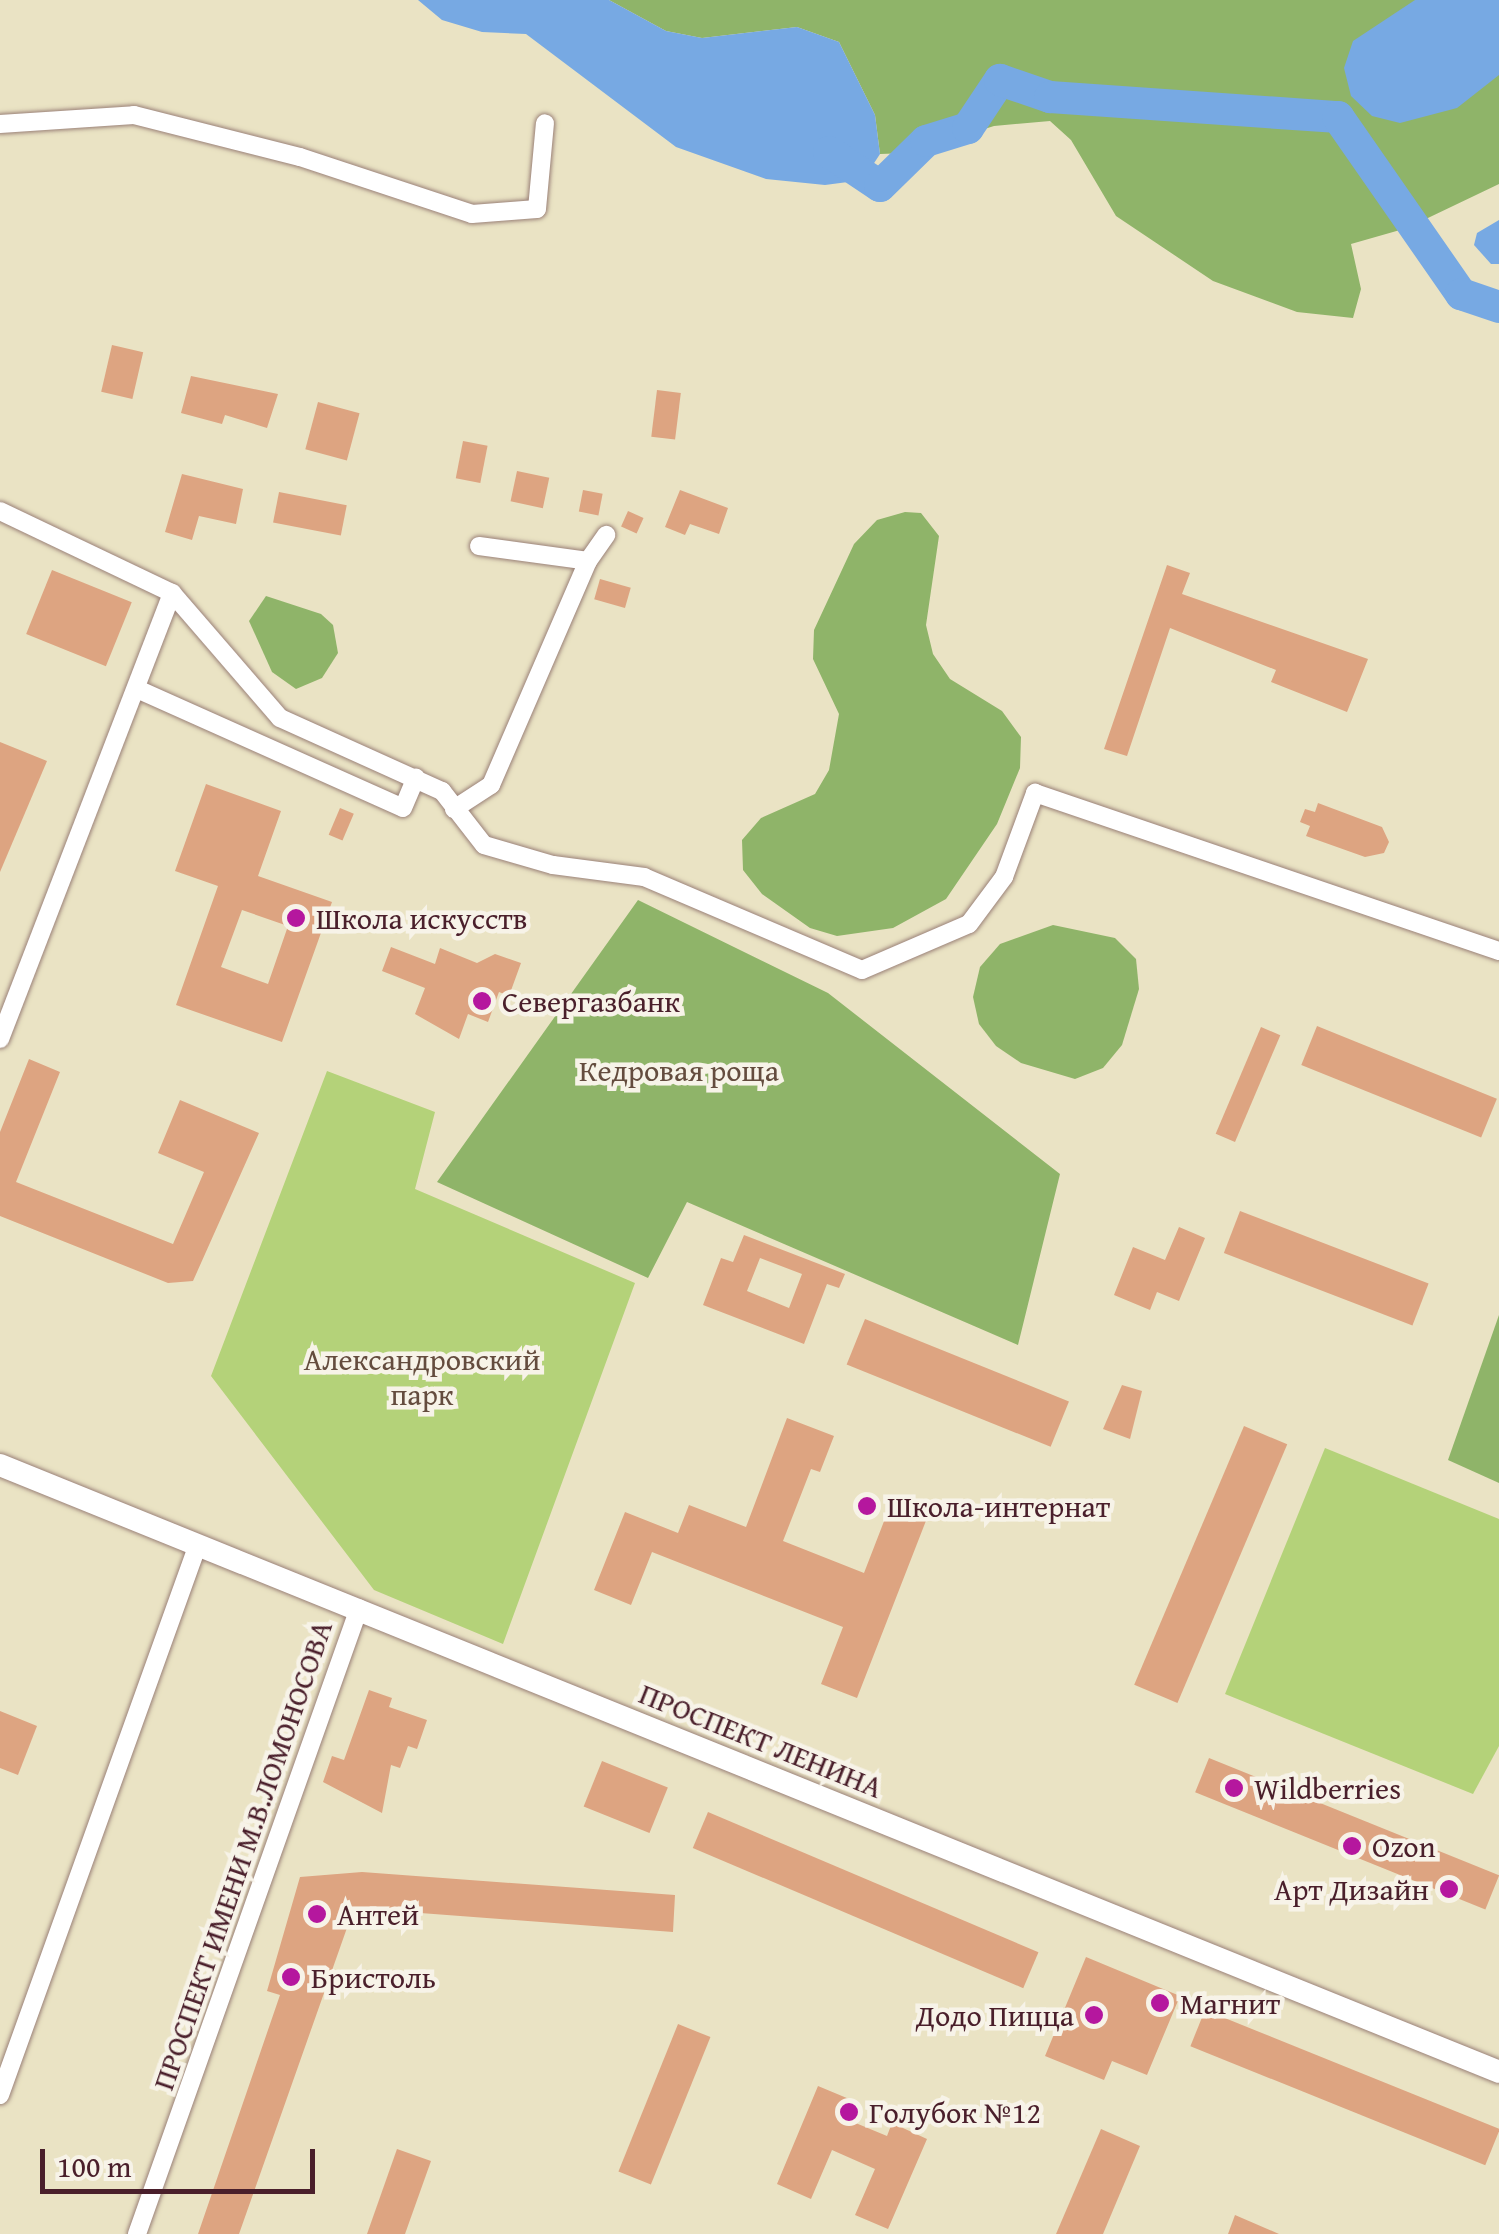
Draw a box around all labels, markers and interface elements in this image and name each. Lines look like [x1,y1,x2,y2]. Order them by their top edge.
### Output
place label: Школа искусcтв [316,900,527,936]
marker: Школа искусcтв [285,907,307,929]
place label: Севергазбанк [502,983,680,1019]
marker: Севергазбанк [471,990,493,1012]
park label: Кедровая роща [579,1052,779,1088]
park label: Александровский парк [304,1341,540,1412]
place label: Школа-интернат [887,1488,1110,1524]
marker: Школа-интернат [856,1495,878,1517]
street label: ПРОСПЕКТ ИМЕНИ М.В.ЛОМОНОСОВА [145,1616,339,2094]
street label: ПРОСПЕКТ ЛЕНИНА [634,1675,888,1805]
place label: Wildberries [1254,1770,1401,1806]
marker: Wildberries [1223,1777,1245,1799]
place label: Ozon [1372,1828,1436,1864]
marker: Ozon [1341,1835,1363,1857]
place label: Арт Дизайн [1274,1871,1429,1907]
marker: Арт Дизайн [1438,1878,1460,1900]
place label: Антей [337,1896,419,1932]
marker: Антей [306,1903,328,1925]
place label: Бристоль [311,1959,436,1995]
marker: Бристоль [280,1966,302,1988]
place label: Магнит [1180,1985,1280,2021]
marker: Магнит [1149,1992,1171,2014]
place label: Додо Пицца [916,1997,1074,2033]
marker: Додо Пицца [1083,2004,1105,2026]
place label: Голубок №12 [869,2094,1041,2130]
marker: Голубок №12 [838,2101,860,2123]
scale bar [45,2129,320,2191]
text: 100 m [57,2144,131,2188]

